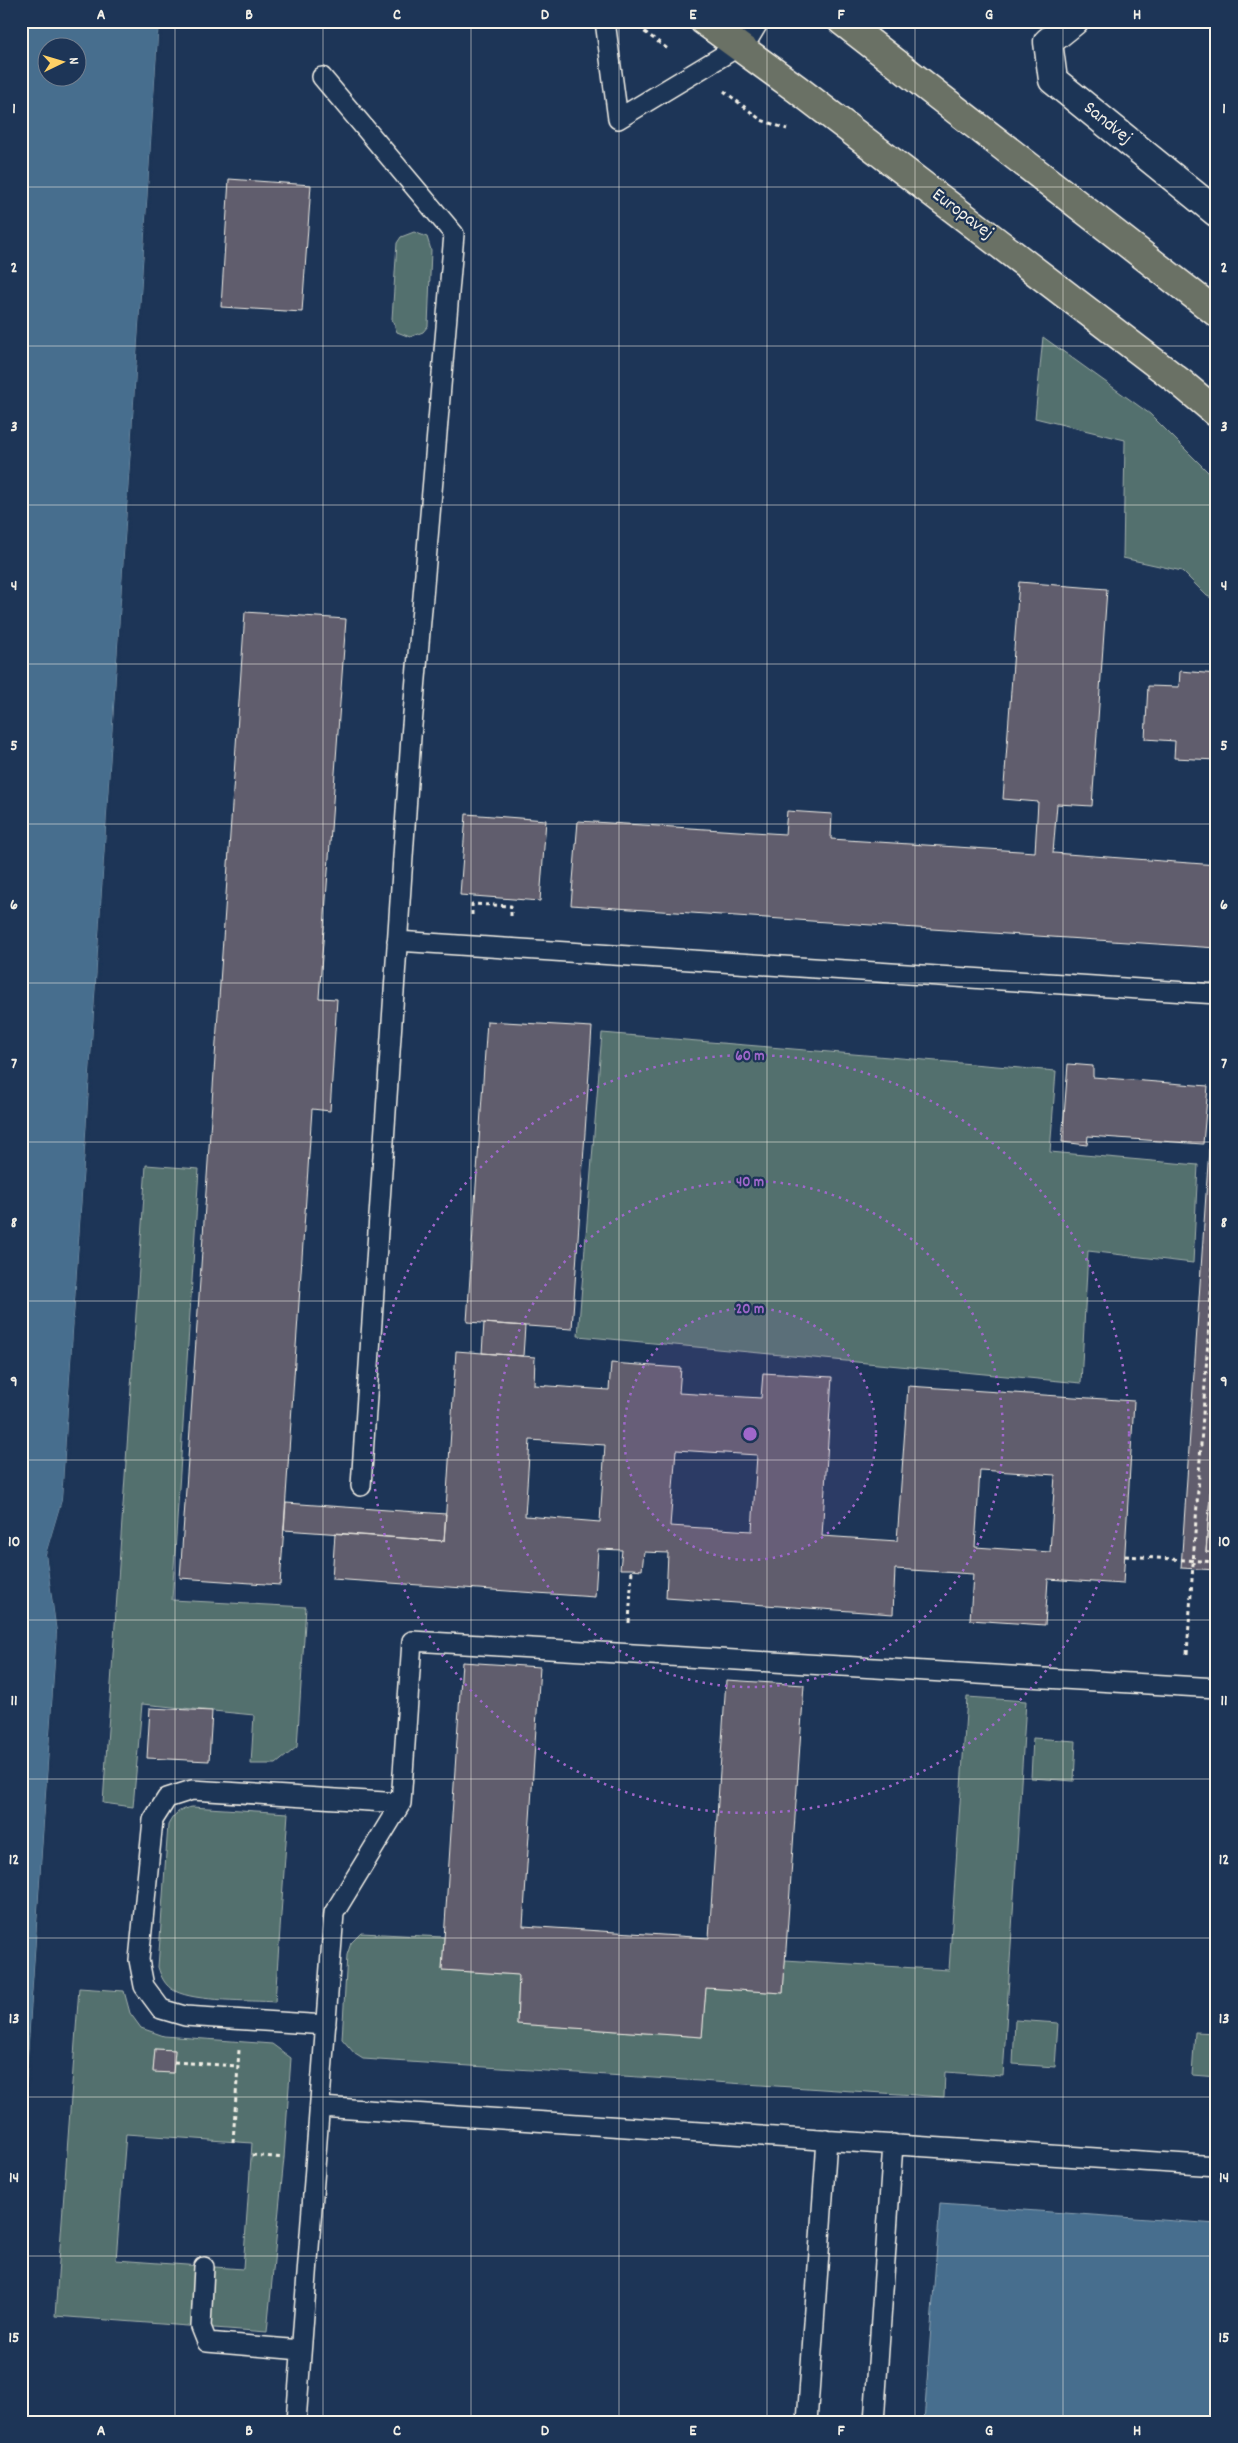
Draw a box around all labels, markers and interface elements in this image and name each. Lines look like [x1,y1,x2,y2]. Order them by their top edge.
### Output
text: A [97,4,106,27]
text: B [245,4,253,27]
text: C [393,4,401,27]
text: D [541,4,550,27]
text: E [689,4,697,27]
text: F [837,4,845,27]
text: G [985,4,993,27]
text: H [1133,4,1141,27]
north arrow [38,38,88,88]
text: N [63,57,83,65]
street label: Sandvej [1077,96,1137,152]
text: 1 [12,98,16,121]
text: 1 [1222,98,1226,121]
street label: Europavej [925,183,999,247]
text: 2 [11,257,18,280]
text: 2 [1221,257,1228,280]
text: 3 [10,416,18,439]
text: 3 [1220,416,1228,439]
text: 4 [11,575,17,598]
text: 4 [1221,575,1227,598]
text: 5 [10,735,18,758]
text: 5 [1220,735,1228,758]
text: 6 [10,894,18,917]
text: 6 [1220,894,1228,917]
text: 60 m [735,1046,765,1068]
text: 7 [11,1053,17,1076]
text: 7 [1221,1053,1227,1076]
text: 40 m [736,1172,764,1194]
text: 8 [11,1212,18,1235]
text: 8 [1221,1212,1228,1235]
text: 20 m [736,1299,764,1321]
text: 9 [10,1371,18,1394]
text: 9 [1220,1371,1228,1394]
centre of rings [741,1425,759,1443]
text: 10 [8,1531,20,1554]
text: 10 [1218,1531,1230,1554]
text: 11 [10,1690,18,1713]
text: 11 [1220,1690,1228,1713]
text: 12 [9,1849,19,1872]
text: 12 [1219,1849,1229,1872]
text: 13 [9,2008,19,2031]
text: 13 [1219,2008,1229,2031]
text: 14 [9,2167,19,2190]
text: 14 [1219,2167,1229,2190]
text: 15 [9,2327,19,2350]
text: 15 [1219,2327,1229,2350]
text: A [97,2420,106,2443]
text: B [245,2420,253,2443]
text: C [393,2420,401,2443]
text: D [541,2420,550,2443]
text: E [689,2420,697,2443]
text: F [837,2420,845,2443]
text: G [985,2420,993,2443]
text: H [1133,2420,1141,2443]

